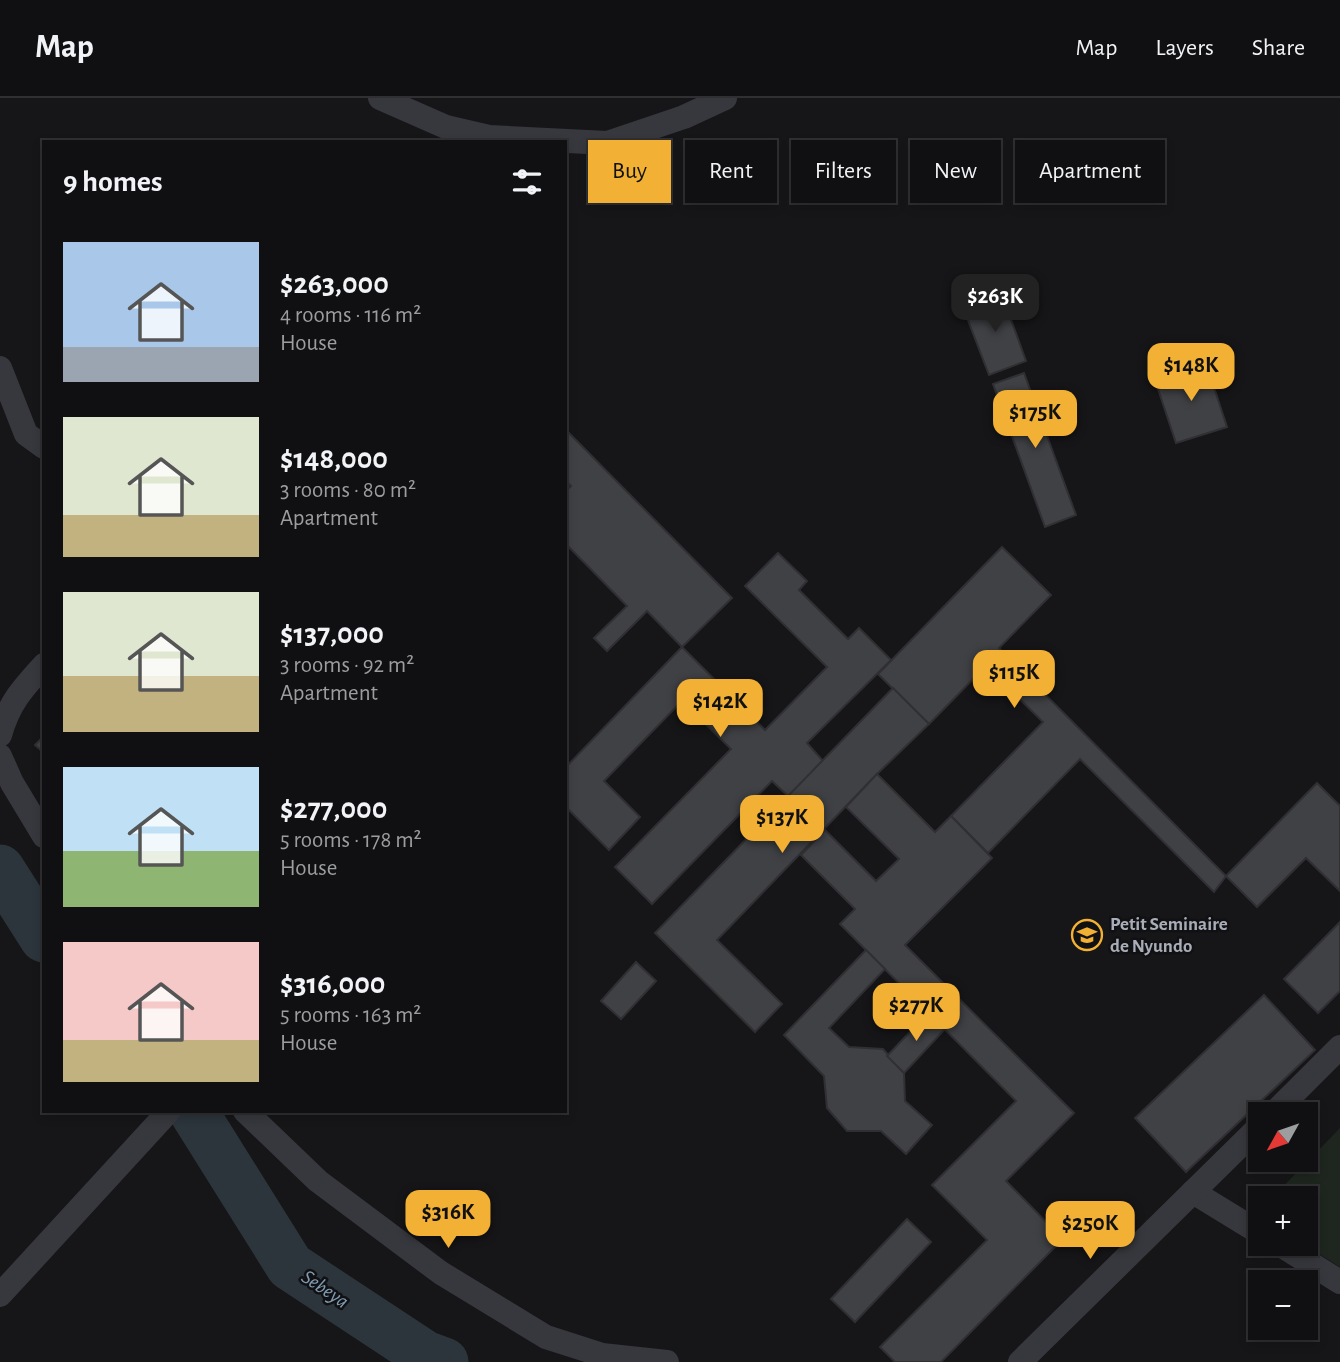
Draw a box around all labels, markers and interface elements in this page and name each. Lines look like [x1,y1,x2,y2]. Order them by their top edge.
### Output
text: Map [35,31,94,64]
text: Map [1075,36,1117,60]
text: Layers [1155,36,1214,60]
text: Share [1252,36,1305,60]
chip: Buy [588,140,671,203]
chip: Rent [685,140,777,203]
chip: Filters [791,140,896,203]
chip: New [910,140,1001,203]
chip: Apartment [1015,140,1165,203]
icon: filters [508,163,546,201]
text: 9 homes [63,167,163,197]
text: $263,000 [280,269,389,299]
icon: home [119,270,203,354]
pin: $263K [946,274,1044,334]
text: $263K [967,285,1023,308]
text: 4 rooms · 116 m² [280,304,421,327]
text: House [280,332,337,355]
pin: $148K [1142,344,1240,403]
text: $148K [1164,354,1218,377]
pin: $175K [986,390,1084,450]
text: $175K [1009,401,1061,424]
text: $148,000 [280,444,388,474]
icon: home [119,445,203,529]
text: 3 rooms · 80 m² [280,479,416,502]
text: Apartment [280,507,378,530]
text: $137,000 [280,619,384,649]
icon: home [119,620,203,704]
pin: $115K [965,650,1063,710]
text: 3 rooms · 92 m² [280,654,414,677]
text: $115K [989,661,1039,684]
pin: $142K [671,680,769,739]
text: Apartment [280,682,378,705]
text: $142K [693,690,747,713]
text: $277,000 [280,794,387,824]
icon: home [119,795,203,879]
pin: $137K [733,796,831,855]
text: $137K [756,806,808,829]
text: 5 rooms · 178 m² [280,829,422,852]
text: House [280,857,337,880]
place label: Petit Seminaire de Nyundo [1110,915,1228,956]
school or university icon: Petit Seminaire de Nyundo [1070,918,1104,952]
text: $316,000 [280,969,385,999]
icon: home [119,970,203,1054]
pin: $277K [867,984,965,1043]
text: $277K [889,994,943,1017]
text: 5 rooms · 163 m² [280,1004,421,1027]
text: House [280,1032,337,1055]
north arrow [1248,1102,1318,1172]
map controls [1248,1102,1318,1340]
button: + [1248,1186,1318,1256]
pin: $316K [399,1190,497,1250]
text: $316K [421,1201,475,1224]
pin: $250K [1041,1202,1139,1261]
text: $250K [1062,1212,1118,1235]
water label: Sebeya [298,1266,352,1312]
button: − [1248,1270,1318,1340]

